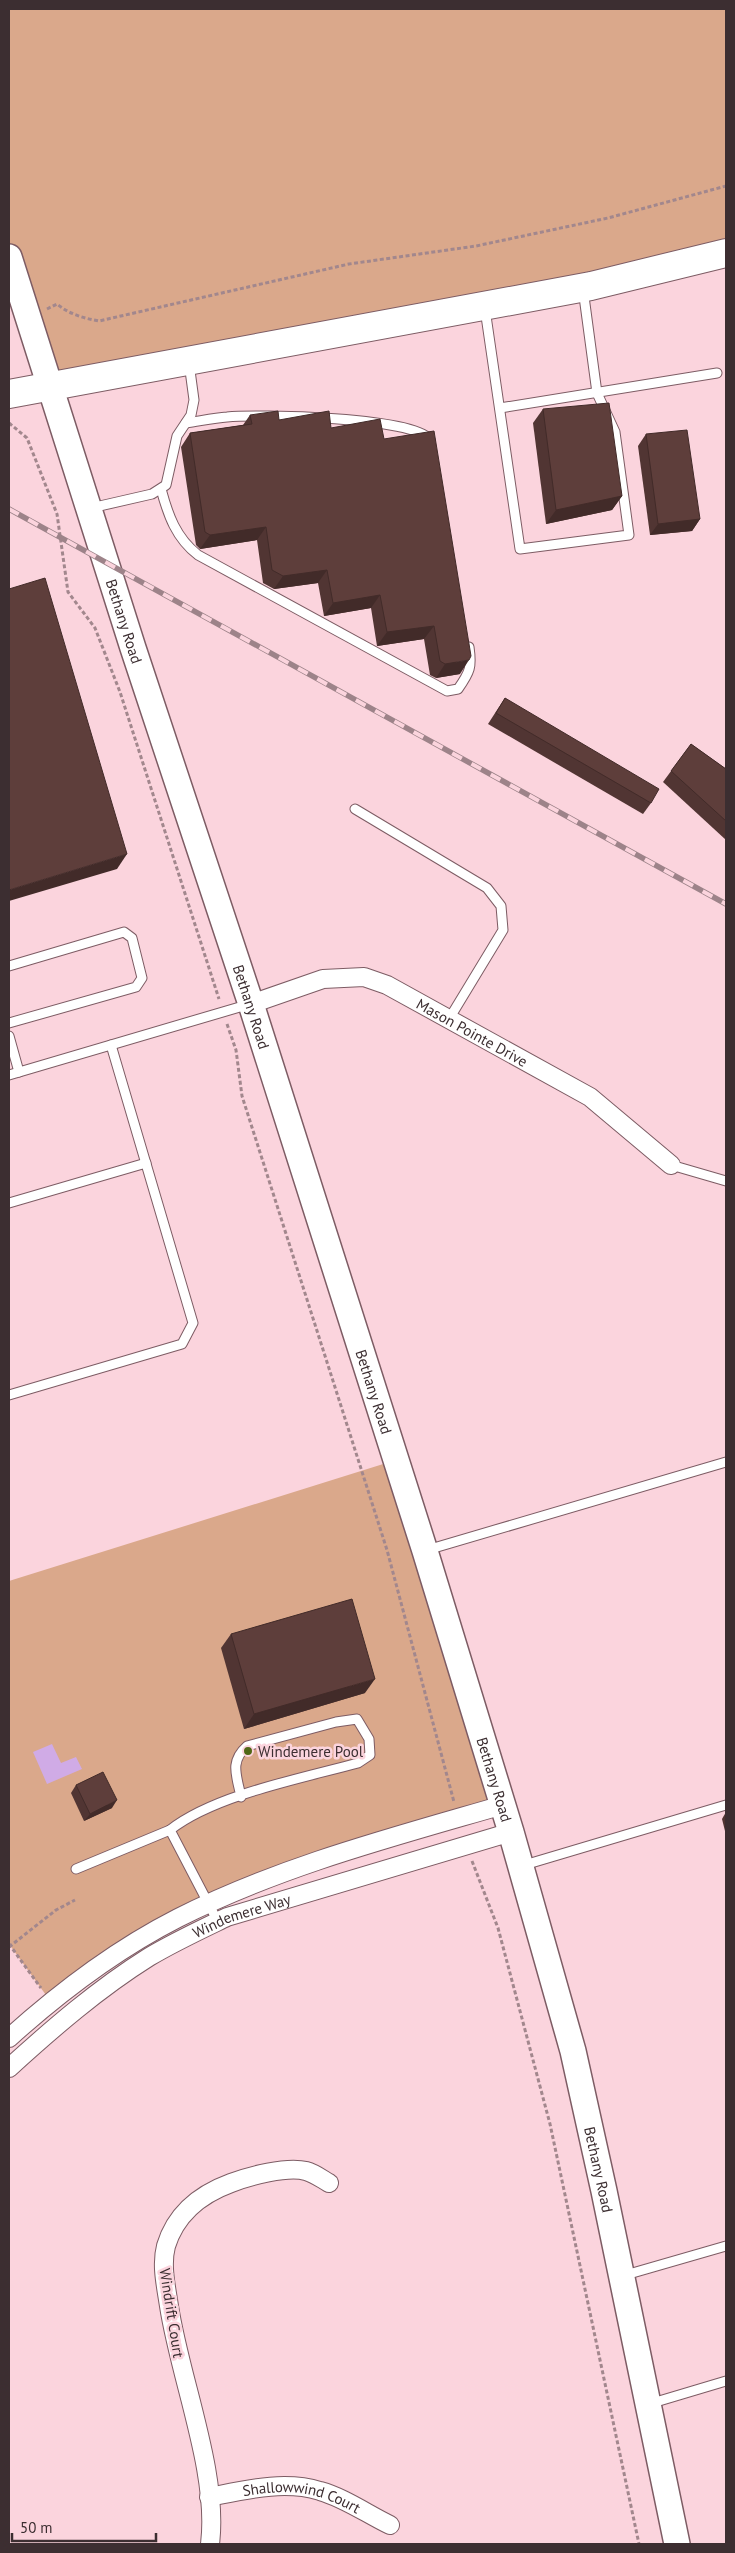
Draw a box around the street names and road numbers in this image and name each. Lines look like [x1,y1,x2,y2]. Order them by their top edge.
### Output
street label: Bethany Road [102,576,147,666]
street label: Bethany Road [229,962,274,1051]
street label: Mason Pointe Drive [413,994,531,1070]
street label: Bethany Road [352,1347,397,1436]
street label: Bethany Road [473,1735,517,1824]
street label: Windemere Way [189,1889,293,1942]
street label: Bethany Road [580,2125,618,2214]
street label: Windrift Court [156,2267,188,2359]
street label: Shallowwind Court [241,2477,364,2517]

